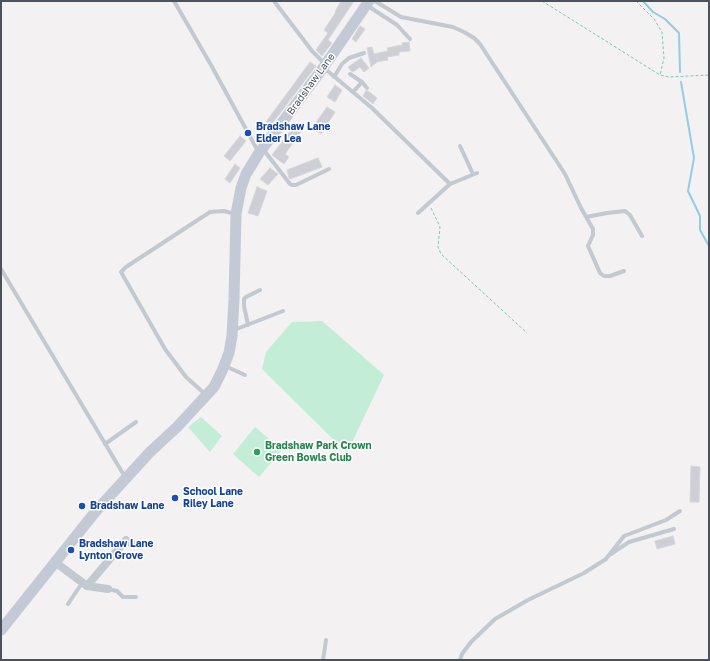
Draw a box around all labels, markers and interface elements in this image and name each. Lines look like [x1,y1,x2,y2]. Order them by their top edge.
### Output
street label: Bradshaw Lane [285,51,337,117]
place label: Bradshaw Lane Elder Lea [256,121,330,144]
marker: Bradshaw Lane Elder Lea [243,128,253,138]
place label: Bradshaw Park Crown Green Bowls Club [265,440,372,464]
marker: Bradshaw Park Crown Green Bowls Club [252,447,262,457]
place label: School Lane Riley Lane [183,486,243,510]
marker: School Lane Riley Lane [170,493,180,503]
place label: Bradshaw Lane [90,500,164,512]
marker: Bradshaw Lane [77,501,87,511]
place label: Bradshaw Lane Lynton Grove [79,538,153,562]
marker: Bradshaw Lane Lynton Grove [66,545,76,555]

